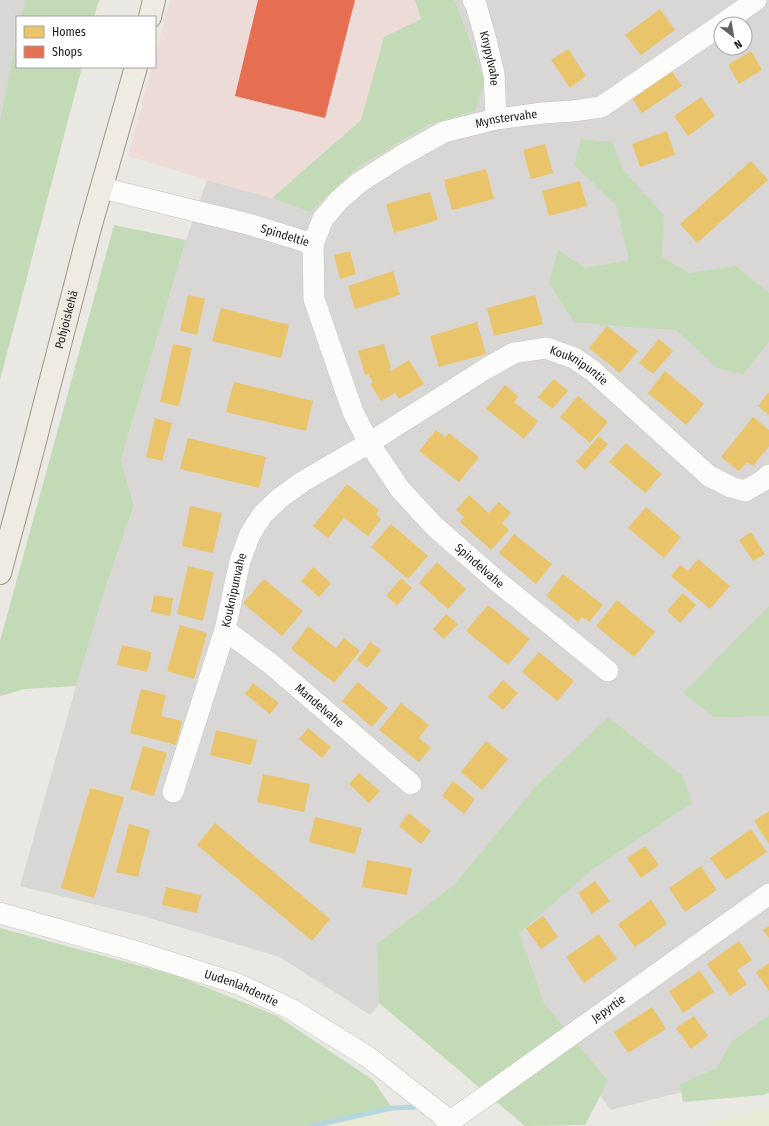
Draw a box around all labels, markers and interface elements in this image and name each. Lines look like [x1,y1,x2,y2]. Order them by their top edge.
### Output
legend [16,16,156,68]
north arrow [713,16,753,56]
text: Homes [52,25,86,39]
street label: Knypylvahe [477,29,502,86]
text: N [732,37,744,51]
text: Shops [52,45,82,59]
street label: Mynstervahe [474,107,538,131]
street label: Spindeltie [259,221,311,249]
street label: Pohjoiskehä [52,289,81,350]
street label: Kouknipuntie [548,343,611,388]
street label: Spindelvahe [452,541,507,591]
street label: Kouknipunvahe [219,551,249,629]
street label: Mandelvahe [292,681,347,730]
street label: Uudenlahdentie [203,967,281,1009]
street label: Jepyrtie [589,992,628,1025]

